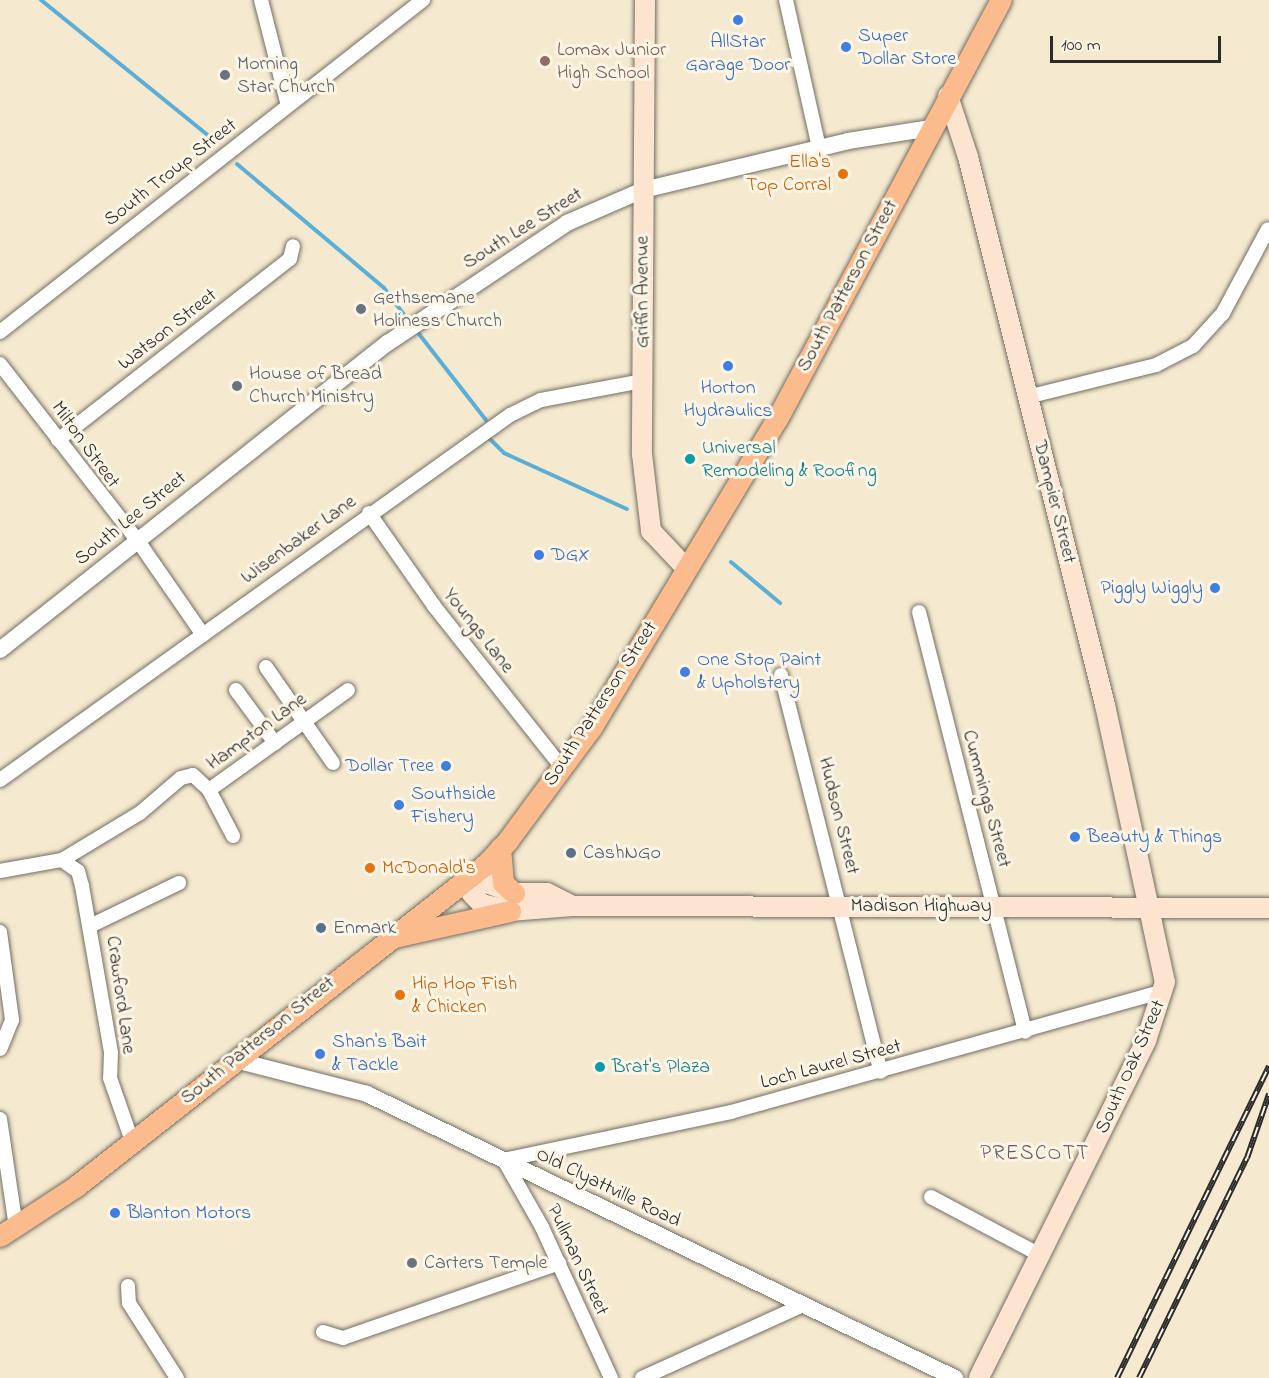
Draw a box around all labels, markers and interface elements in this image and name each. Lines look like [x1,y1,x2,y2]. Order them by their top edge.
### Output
marker: AllStar Garage Door [731,13,745,27]
place label: Super Dollar Store [858,24,956,71]
scale bar [1053,24,1224,62]
place label: AllStar Garage Door [686,30,790,77]
text: 100 m [1061,33,1101,59]
place label: Lomax Junior High School [557,38,666,85]
marker: Super Dollar Store [839,40,853,54]
place label: Morning Star Church [237,52,335,99]
marker: Lomax Junior High School [538,54,552,68]
marker: Morning Star Church [218,68,232,82]
street label: South Troup Street [100,114,242,232]
place label: Ella's Top Corral [746,150,831,197]
marker: Ella's Top Corral [836,167,850,181]
street label: South Lee Street [459,183,587,275]
street label: South Patterson Street [792,196,904,376]
street label: Griffin Avenue [631,236,655,348]
street label: Watson Street [114,284,222,376]
place label: Gethsemane Holiness Church [373,286,502,333]
marker: Gethsemane Holiness Church [354,302,368,316]
marker: Horton Hydraulics [721,359,735,373]
place label: House of Bread Church Ministry [249,362,382,409]
place label: Horton Hydraulics [684,376,772,423]
marker: House of Bread Church Ministry [230,379,244,393]
street label: Milton Street [45,397,125,493]
place label: Universal Remodeling & Roofing [702,436,877,483]
street label: Dampier Street [1027,438,1081,566]
marker: Universal Remodeling & Roofing [683,452,697,466]
street label: South Lee Street [70,467,192,571]
street label: Wisenbaker Lane [237,490,361,590]
place label: DGX [551,543,590,567]
marker: DGX [532,548,546,562]
place label: Piggly Wiggly [1101,576,1203,600]
marker: Piggly Wiggly [1208,581,1222,595]
street label: Youngs Lane [437,584,519,678]
street label: South Patterson Street [539,617,663,791]
place label: One Stop Paint & Upholstery [697,648,821,695]
marker: One Stop Paint & Upholstery [678,665,692,679]
street label: Hampton Lane [202,688,312,776]
street label: Cummings Street [956,728,1016,870]
place label: Dollar Tree [345,754,434,778]
street label: Hudson Street [812,755,864,877]
marker: Dollar Tree [439,759,453,773]
place label: Southside Fishery [411,782,496,829]
marker: Southside Fishery [392,798,406,812]
place label: Beauty & Things [1087,825,1222,849]
marker: Beauty & Things [1068,830,1082,844]
place label: CashNGo [583,841,661,865]
marker: CashNGo [564,846,578,860]
place label: McDonald's [382,856,476,880]
marker: McDonald's [363,861,377,875]
street label: Madison Highway [850,894,992,918]
place label: Enmark [333,916,396,940]
marker: Enmark [314,921,328,935]
street label: Crawford Lane [100,934,140,1056]
street label: South Patterson Street [176,971,340,1111]
place label: Hip Hop Fish & Chicken [412,972,517,1019]
marker: Hip Hop Fish & Chicken [393,988,407,1002]
street label: South Oak Street [1091,996,1171,1138]
place label: Shan's Bait & Tackle [332,1030,427,1077]
street label: Loch Laurel Street [758,1035,904,1095]
marker: Shan's Bait & Tackle [313,1047,327,1061]
place label: Brat's Plaza [612,1055,710,1079]
marker: Brat's Plaza [593,1060,607,1074]
district label: PRESCOTT [980,1141,1090,1167]
street label: Old Clyattville Road [532,1143,684,1233]
place label: Blanton Motors [127,1201,251,1225]
street label: Pullman Street [541,1201,613,1319]
marker: Blanton Motors [108,1206,122,1220]
place label: Carters Temple [424,1251,548,1275]
marker: Carters Temple [405,1256,419,1270]

